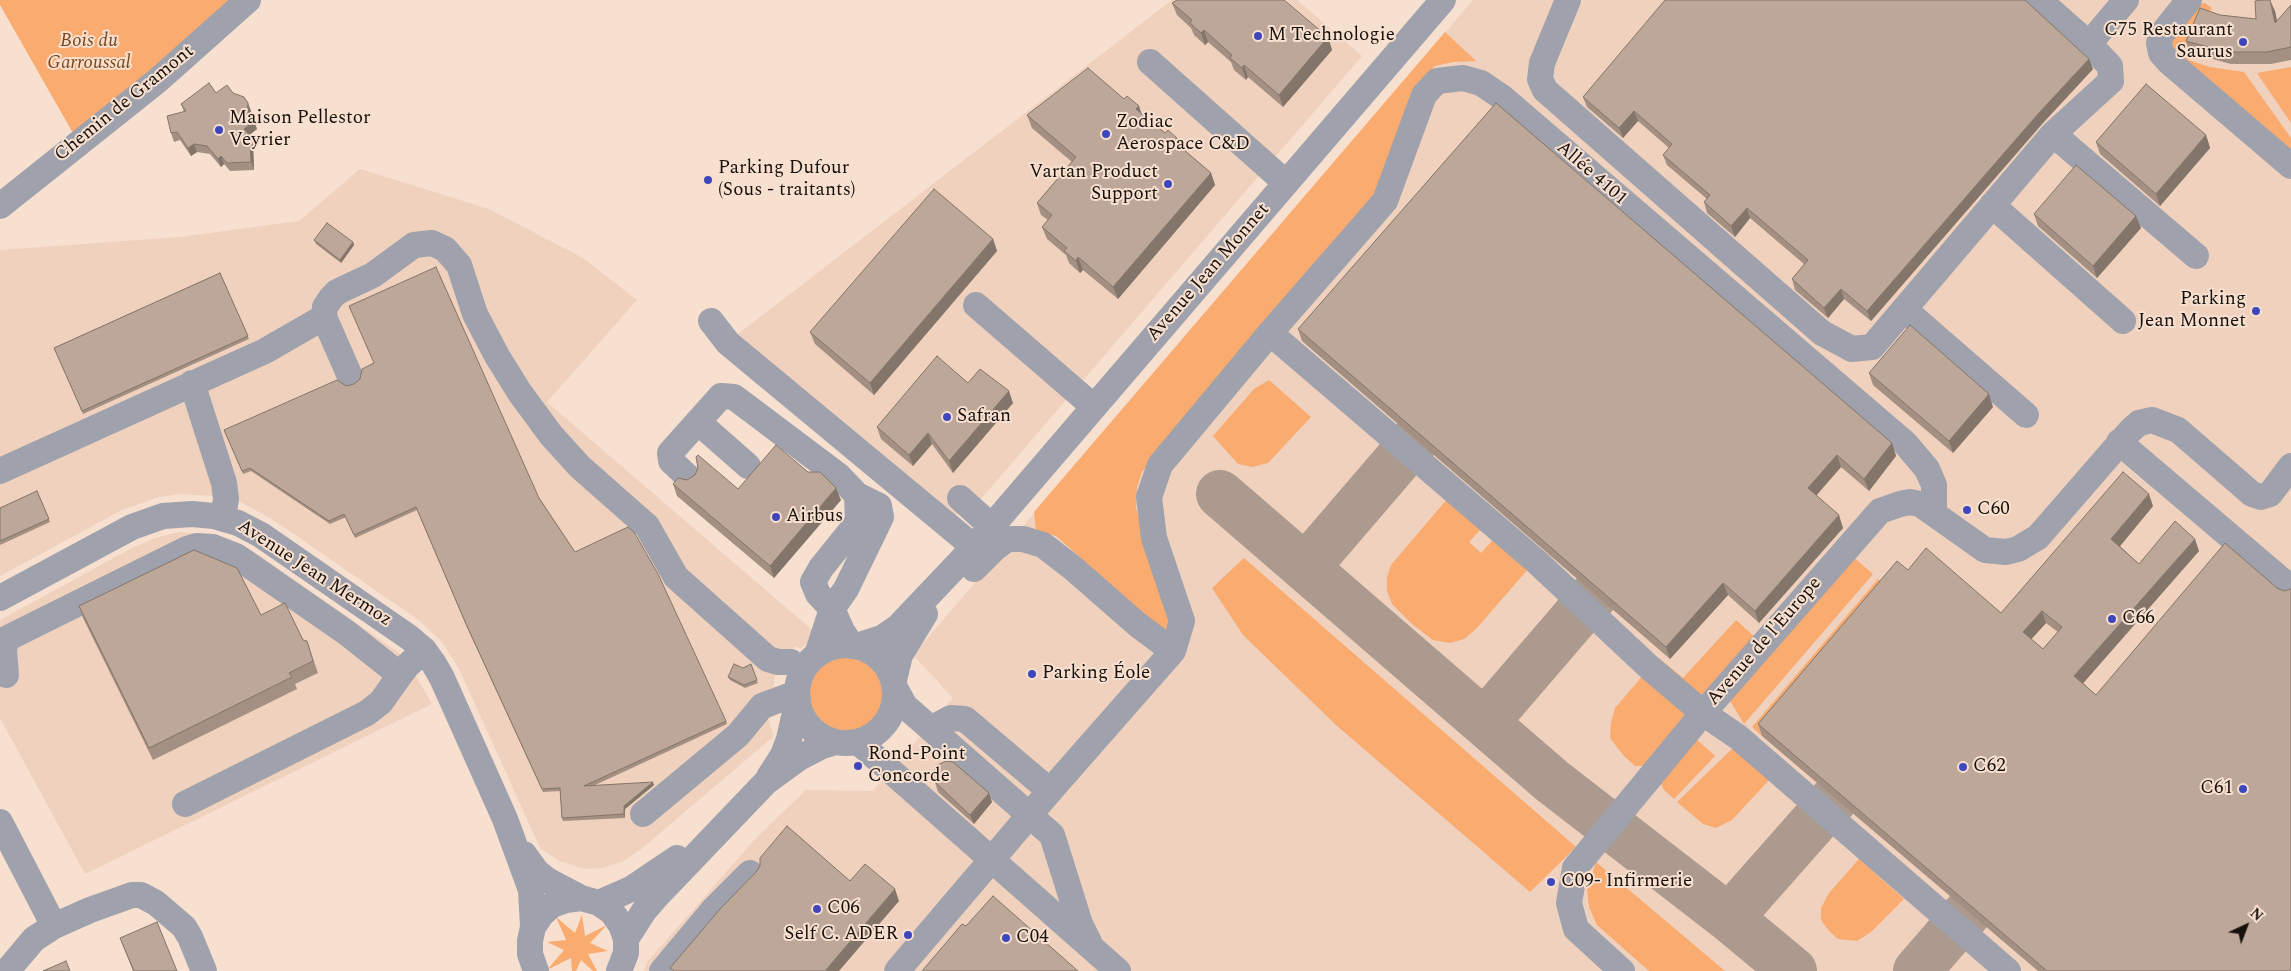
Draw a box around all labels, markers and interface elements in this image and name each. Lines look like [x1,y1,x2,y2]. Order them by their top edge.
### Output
place label: C75 Restaurant Saurus [2104,20,2233,64]
place label: M Technologie [1268,25,1395,47]
marker: M Technologie [1252,30,1264,42]
park label: Bois du Garroussal [47,31,131,75]
marker: C75 Restaurant Saurus [2237,36,2249,48]
street label: Chemin de Gramont [51,41,199,167]
place label: Maison Pellestor Veyrier [229,108,371,152]
place label: Zodiac Aerospace C&D [1116,112,1250,156]
marker: Maison Pellestor Veyrier [213,124,225,136]
marker: Zodiac Aerospace C&D [1100,128,1112,140]
street label: Allée 4101 [1551,137,1631,211]
place label: Parking Dufour (Sous - traitants) [718,158,855,202]
place label: Vartan Product Support [1029,162,1158,206]
marker: Parking Dufour (Sous - traitants) [702,174,714,186]
marker: Vartan Product Support [1162,178,1174,190]
street label: Avenue Jean Monnet [1143,199,1275,347]
place label: Parking Jean Monnet [2138,289,2246,333]
marker: Parking Jean Monnet [2250,305,2262,317]
place label: Safran [957,406,1011,428]
marker: Safran [941,411,953,423]
place label: C60 [1977,499,2010,521]
marker: C60 [1961,504,1973,516]
place label: Airbus [786,506,843,528]
marker: Airbus [770,511,782,523]
street label: Avenue Jean Mermoz [233,516,395,632]
street label: Avenue de l'Europe [1703,573,1827,711]
place label: C66 [2122,608,2155,630]
marker: C66 [2106,613,2118,625]
place label: Parking Éole [1042,663,1150,685]
marker: Parking Éole [1026,668,1038,680]
place label: Rond-Point Concorde [868,744,965,788]
place label: C62 [1973,756,2006,778]
marker: Rond-Point Concorde [852,760,864,772]
marker: C62 [1957,761,1969,773]
place label: C61 [2200,778,2233,800]
marker: C61 [2237,783,2249,795]
place label: C09- Infirmerie [1561,871,1692,893]
marker: C09- Infirmerie [1545,876,1557,888]
place label: C06 [827,898,860,920]
north arrow [2221,901,2271,951]
marker: C06 [811,903,823,915]
text: N [2245,903,2268,926]
place label: Self C. ADER [784,924,898,946]
place label: C04 [1016,927,1049,949]
marker: Self C. ADER [902,929,914,941]
marker: C04 [1000,932,1012,944]

